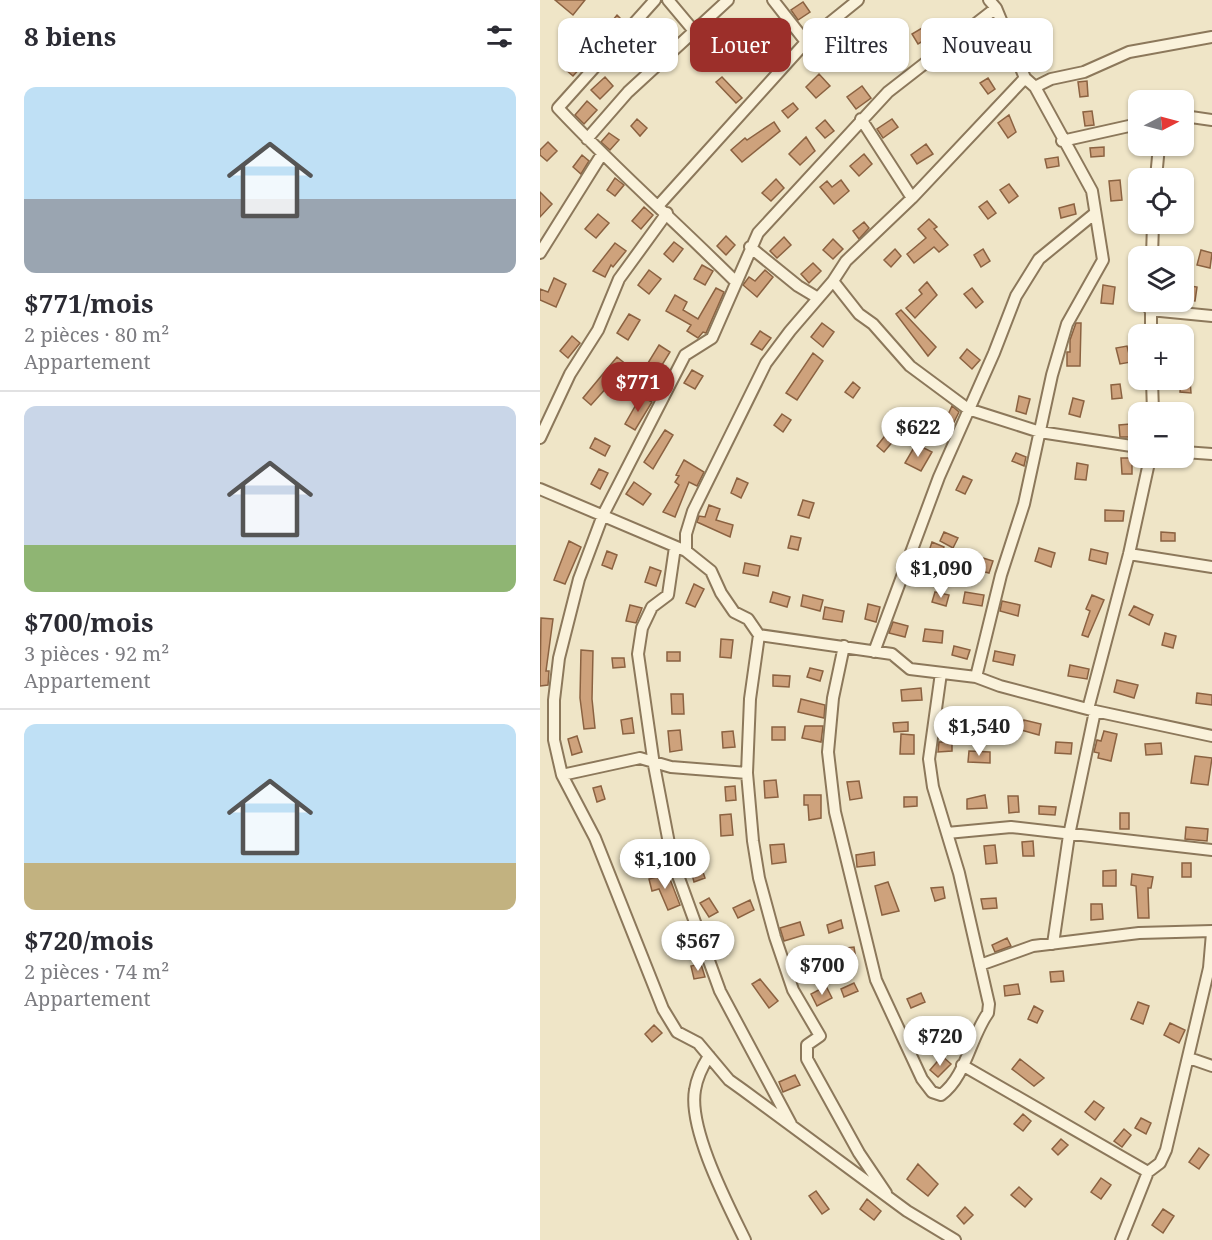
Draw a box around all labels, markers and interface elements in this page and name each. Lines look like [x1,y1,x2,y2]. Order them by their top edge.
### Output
text: 8 biens [24,18,116,54]
chip: Acheter [558,18,678,72]
chip: Louer [690,18,791,72]
chip: Filtres [803,18,909,72]
chip: Nouveau [921,18,1053,72]
icon: filters [483,20,516,53]
north arrow [1128,90,1194,156]
map controls [1128,90,1194,468]
icon: home [216,126,324,234]
button: locate [1128,168,1194,234]
button: layers [1128,246,1194,312]
text: $771/mois [24,285,154,321]
text: 2 pièces · 80 m² [24,321,169,348]
button: + [1128,324,1194,390]
text: Appartement [24,348,151,375]
pin: $771 [602,362,674,413]
text: $771 [615,368,661,395]
button: − [1128,402,1194,468]
pin: $622 [882,407,954,458]
text: $622 [895,413,941,440]
icon: home [216,445,324,553]
pin: $1,090 [892,548,990,599]
text: $1,090 [910,554,972,581]
text: $700/mois [24,604,154,640]
text: 3 pièces · 92 m² [24,640,169,667]
text: Appartement [24,667,151,694]
pin: $1,540 [930,706,1028,757]
text: $1,540 [948,712,1010,739]
icon: home [216,763,324,871]
pin: $1,100 [616,839,714,890]
text: $1,100 [634,845,696,872]
pin: $567 [662,921,734,972]
text: $720/mois [24,922,154,958]
text: $567 [675,927,721,954]
pin: $700 [786,945,858,996]
text: $700 [799,951,845,978]
text: 2 pièces · 74 m² [24,958,169,985]
text: Appartement [24,985,151,1012]
pin: $720 [904,1016,976,1067]
text: $720 [917,1022,963,1049]

